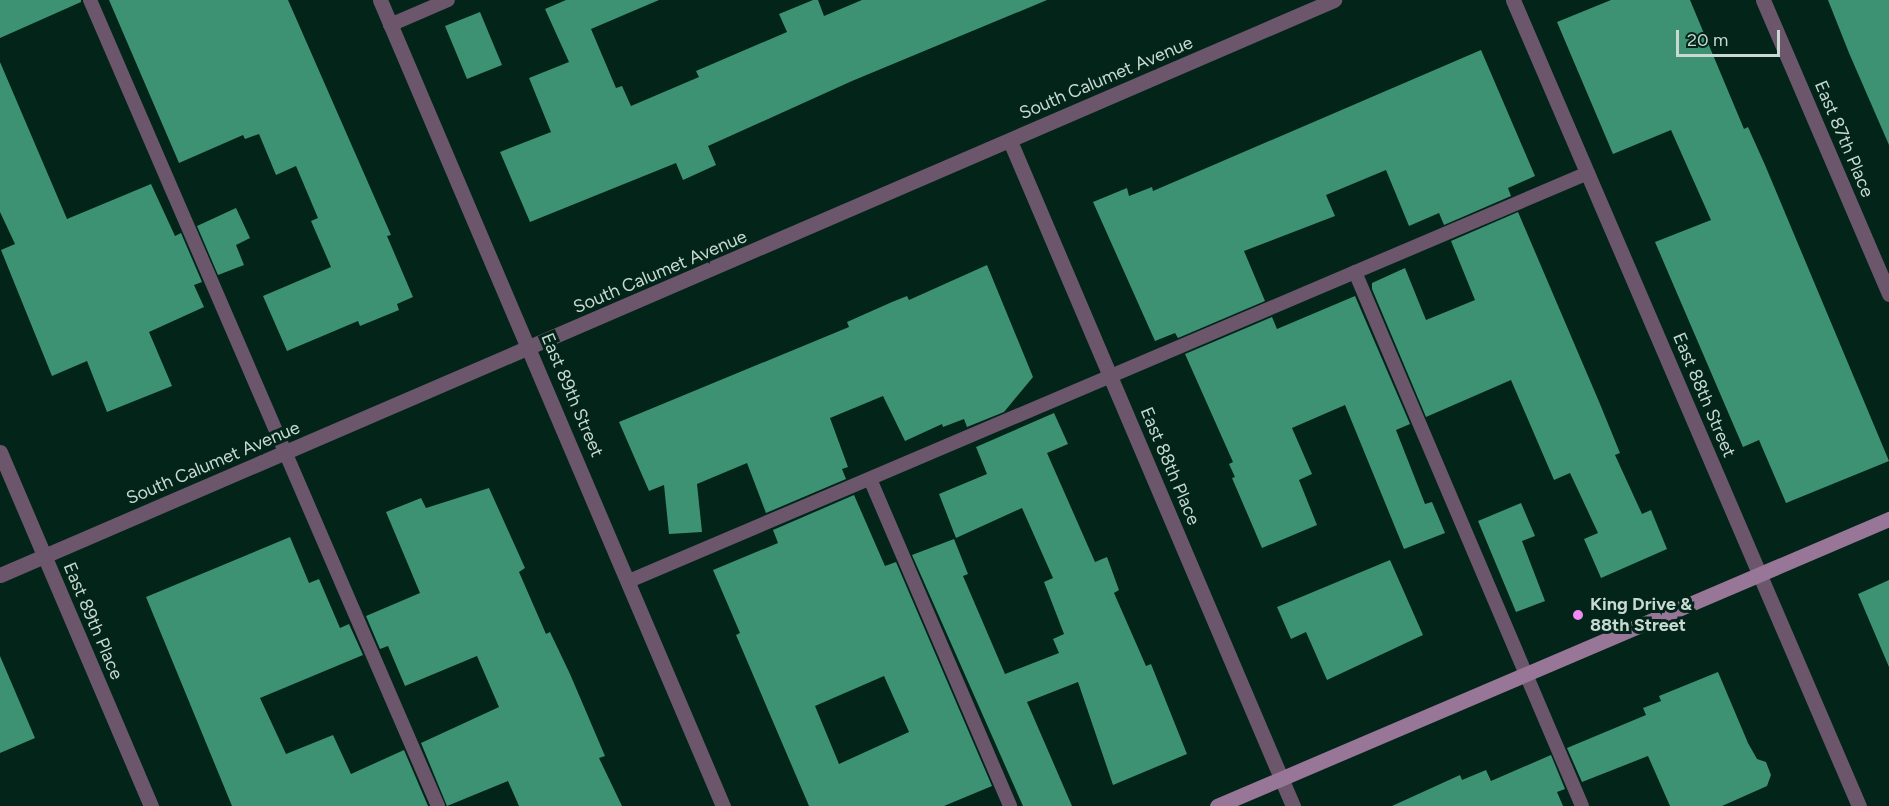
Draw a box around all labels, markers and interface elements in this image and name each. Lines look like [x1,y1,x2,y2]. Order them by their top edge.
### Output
scale bar [1679,18,1782,56]
text: 20 m [1687,29,1728,51]
street label: South Calumet Avenue [1016,32,1196,124]
street label: East 87th Place [1810,77,1878,201]
street label: South Calumet Avenue [570,226,750,318]
street label: East 88th Street [1668,329,1740,461]
street label: East 89th Street [536,330,608,460]
street label: East 88th Place [1135,404,1205,528]
street label: South Calumet Avenue [123,417,303,509]
street label: East 89th Place [59,559,127,683]
place label: King Drive & 88th Street [1590,594,1692,636]
marker: King Drive & 88th Street [1571,608,1585,622]

